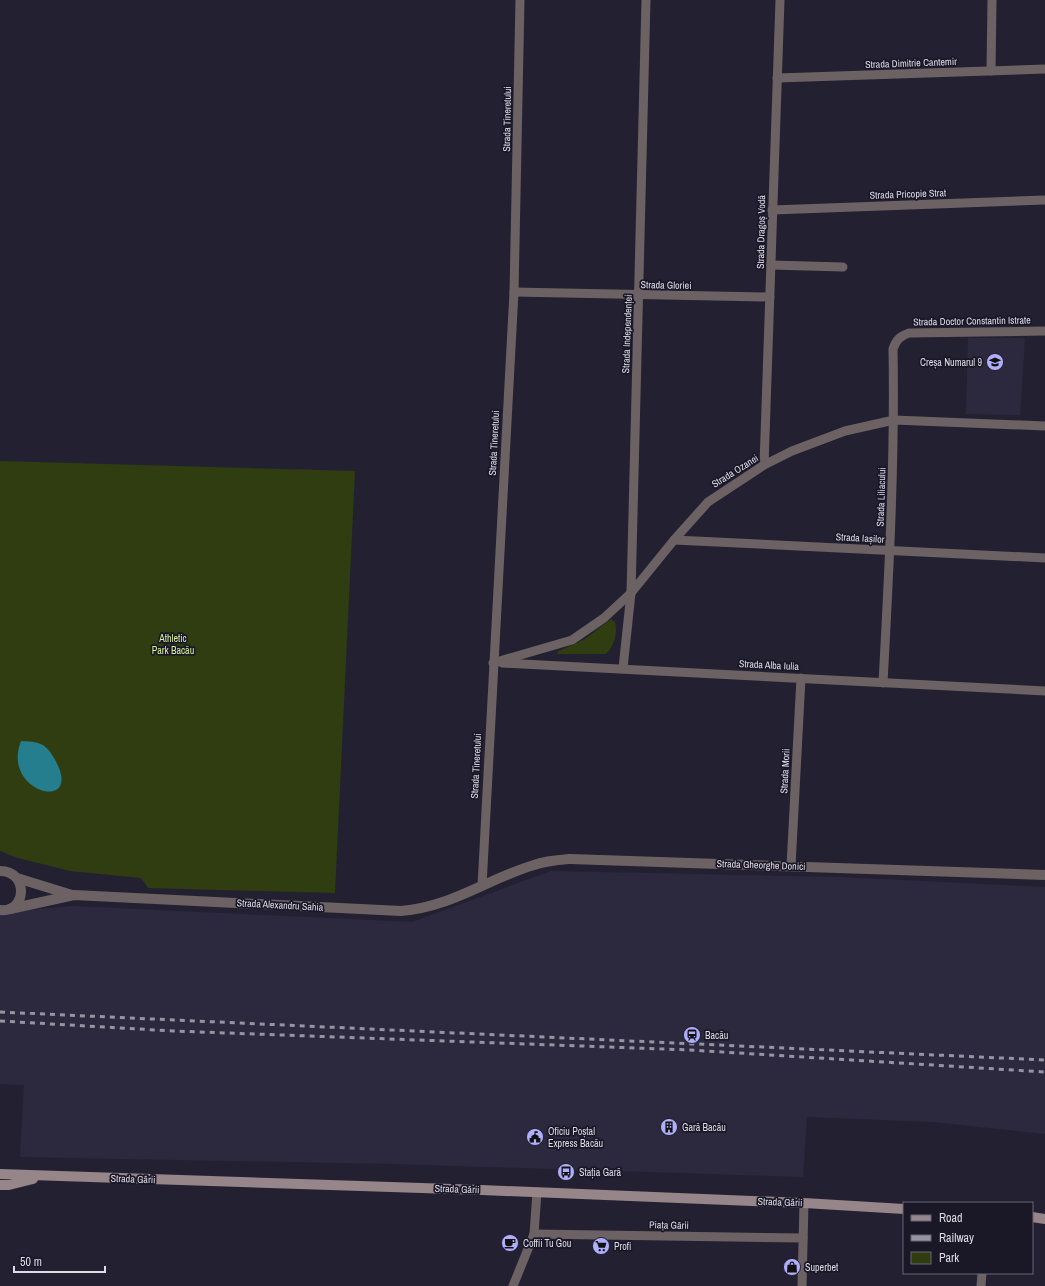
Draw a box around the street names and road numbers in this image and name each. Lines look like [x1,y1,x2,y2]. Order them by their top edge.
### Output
street label: Strada Dimitrie Cantemir [865,55,957,71]
street label: Strada Tineretului [500,86,514,152]
street label: Strada Pricopie Strat [869,186,947,202]
street label: Strada Dragoș Vodă [754,195,768,269]
street label: Strada Gloriei [640,278,692,292]
street label: Strada Independenței [619,294,635,374]
street label: Strada Doctor Constantin Istrate [913,313,1031,329]
street label: Strada Tineretului [486,410,502,476]
street label: Strada Ozanei [709,451,761,491]
street label: Strada Liliacului [873,467,889,527]
street label: Strada Iașilor [835,530,885,546]
street label: Strada Alba Iulia [739,657,800,673]
street label: Strada Tineretului [468,733,484,799]
street label: Strada Morii [777,748,793,794]
street label: Strada Gheorghe Donici [716,857,806,873]
street label: Strada Alexandru Sahia [236,896,324,914]
street label: Strada Gării [110,1172,156,1186]
street label: Strada Gării [434,1182,480,1196]
street label: Strada Gării [757,1195,803,1209]
street label: Piața Gării [649,1218,689,1232]

